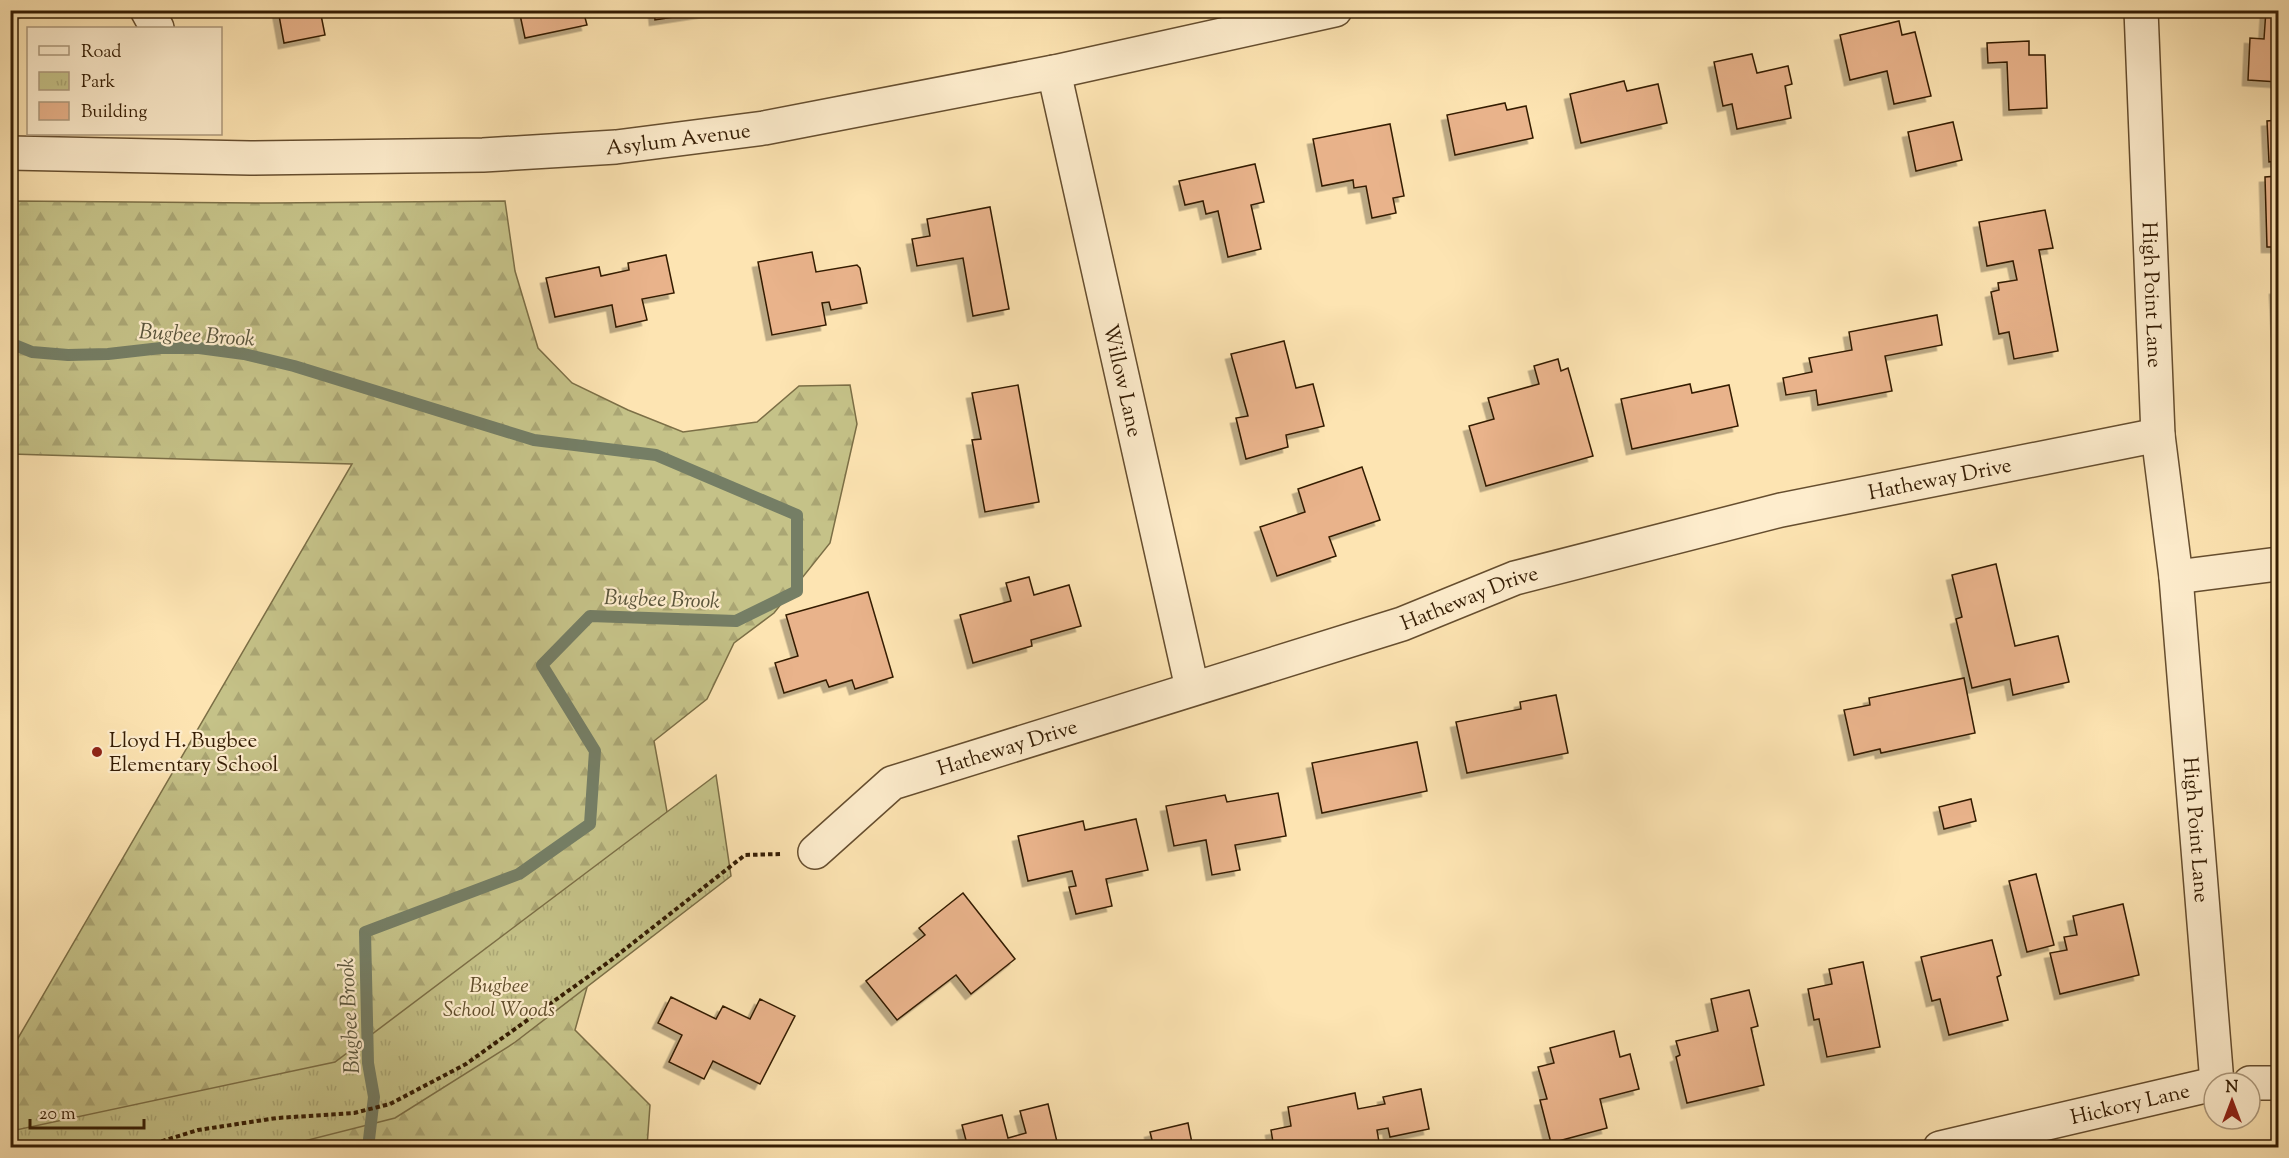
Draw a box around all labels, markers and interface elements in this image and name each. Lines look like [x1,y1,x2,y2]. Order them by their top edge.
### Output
legend [27,27,222,135]
text: Road [81,40,121,66]
text: Park [81,70,116,96]
text: Building [81,100,147,126]
street label: Asylum Avenue [605,117,753,165]
street label: High Point Lane [2132,221,2168,368]
water label: Bugbee Brook [138,317,256,357]
street label: Willow Lane [1094,321,1148,440]
street label: Hatheway Drive [1866,451,2014,509]
street label: Hatheway Drive [1397,560,1542,640]
water label: Bugbee Brook [603,583,721,619]
street label: Hatheway Drive [934,713,1082,785]
place label: Lloyd H. Bugbee Elementary School [109,727,279,781]
marker: Lloyd H. Bugbee Elementary School [90,745,104,759]
street label: High Point Lane [2174,756,2215,904]
water label: Bugbee Brook [332,957,370,1075]
park label: Bugbee School Woods [443,972,555,1026]
north arrow [2202,1071,2262,1131]
street label: Hickory Lane [2068,1077,2193,1134]
text: N [2226,1077,2239,1100]
scale bar [30,1092,144,1130]
text: 20 m [39,1102,76,1128]

